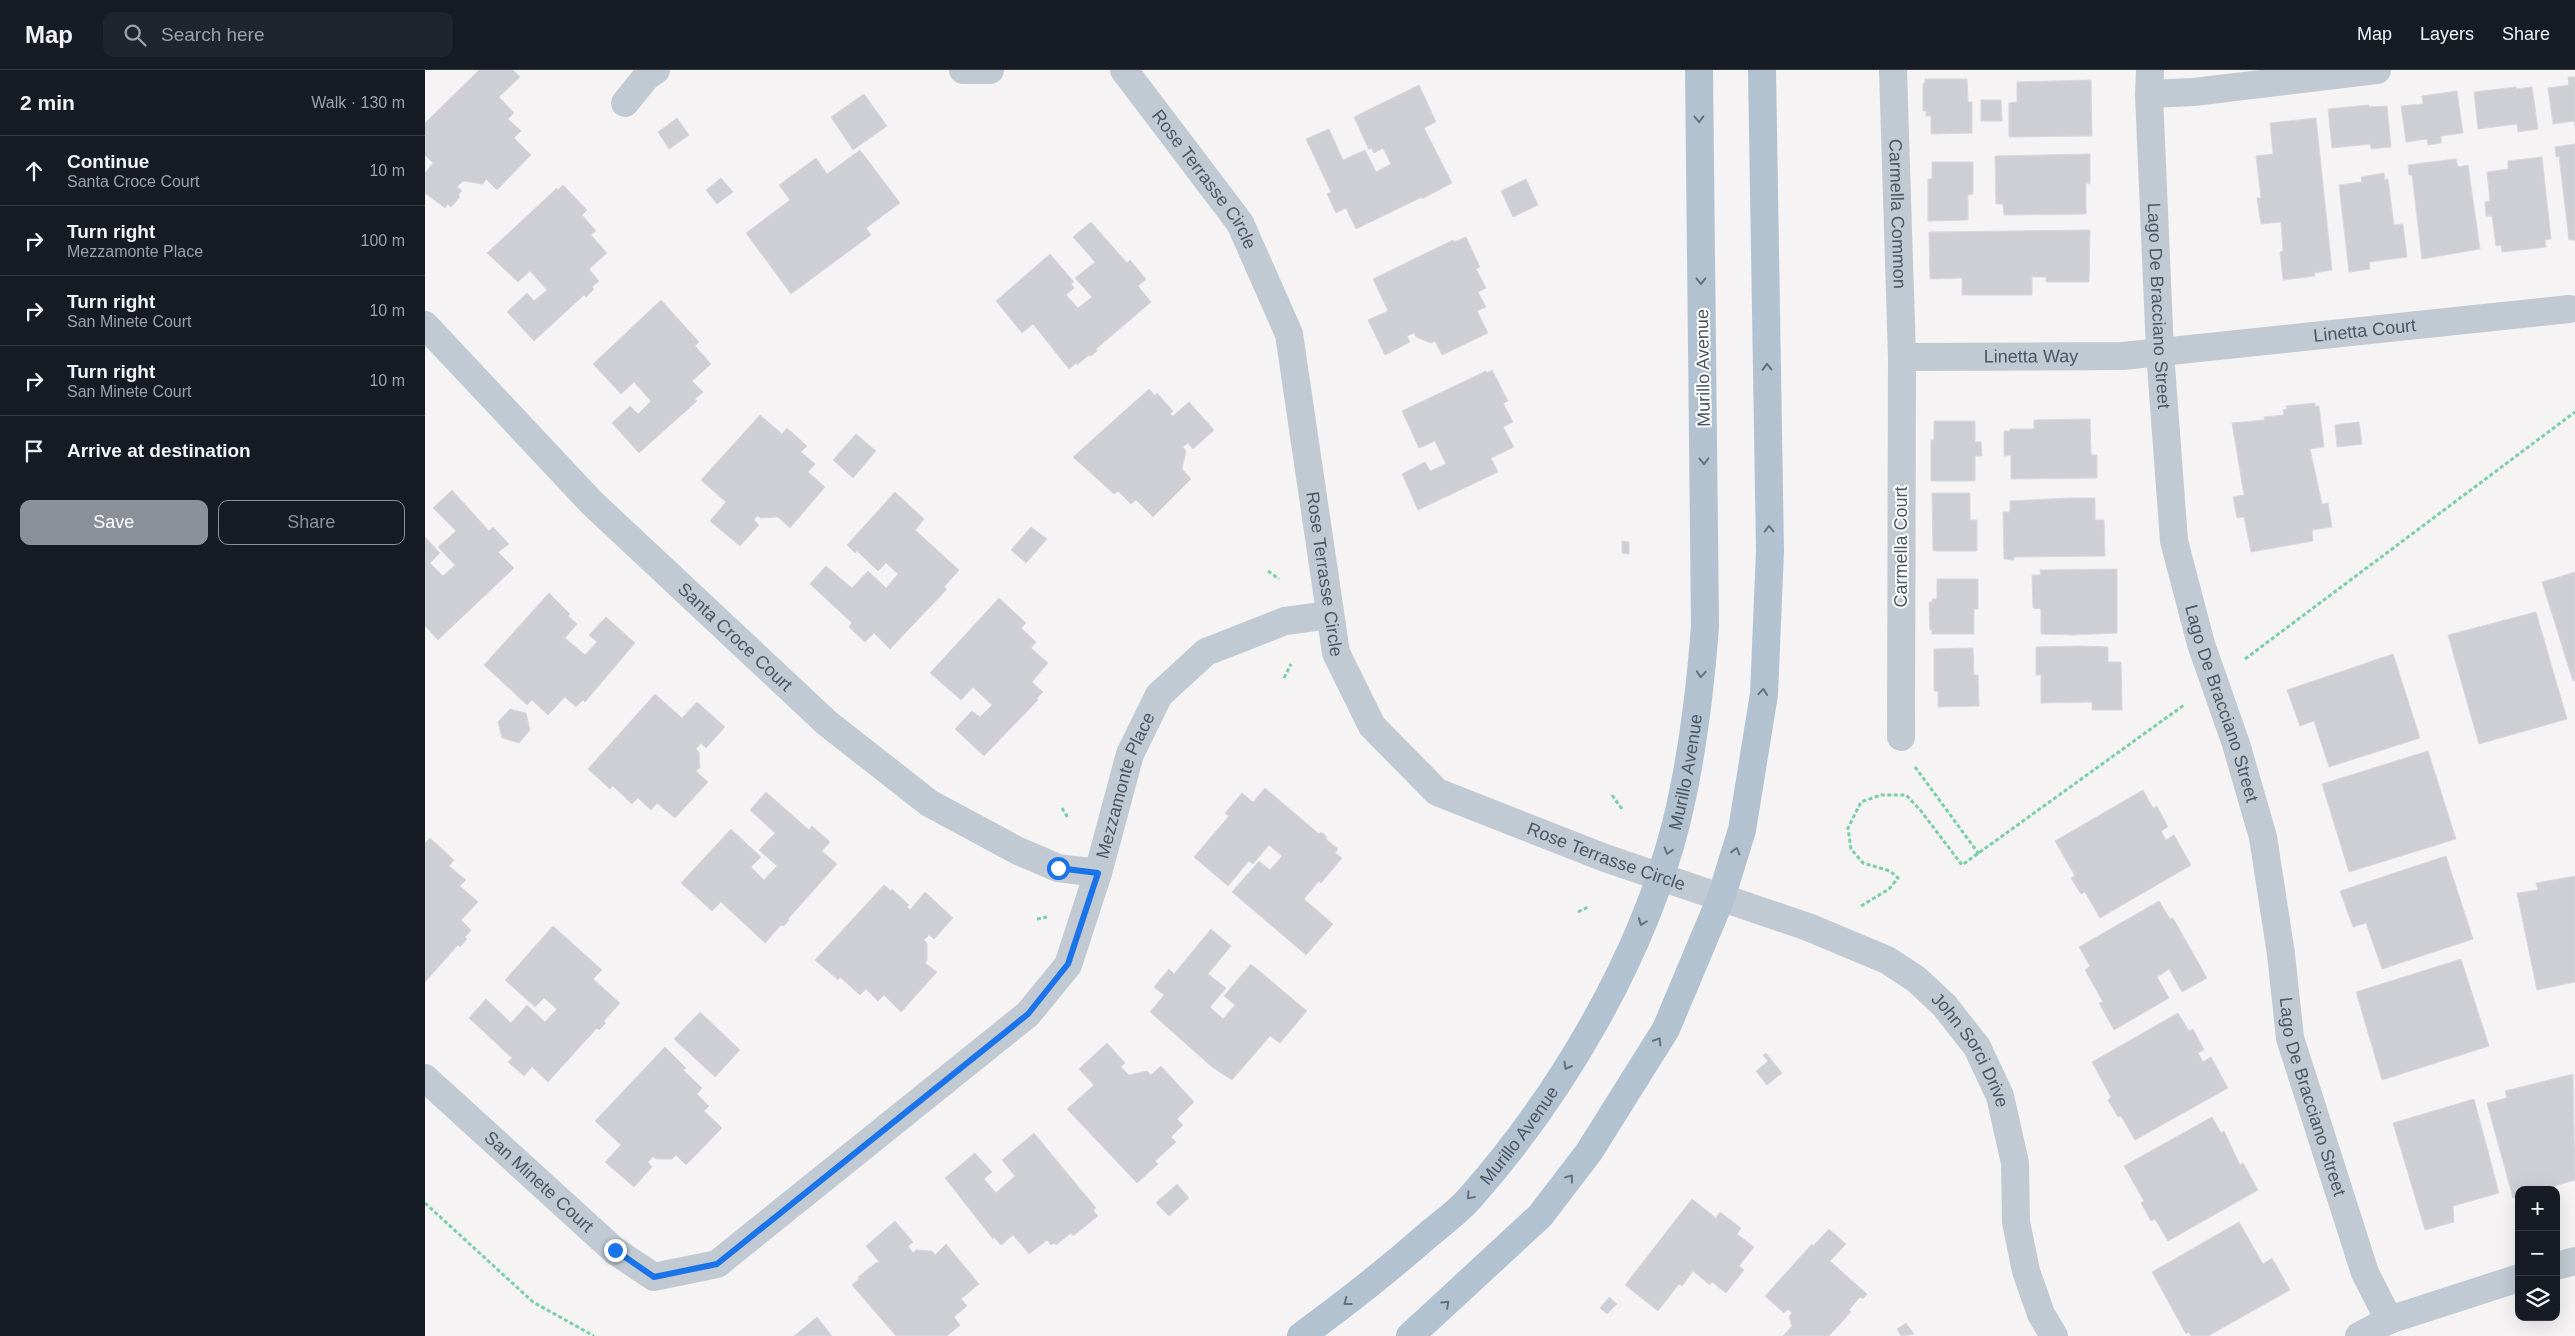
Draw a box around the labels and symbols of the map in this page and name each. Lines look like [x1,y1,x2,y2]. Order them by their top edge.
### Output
street label: Rose Terrasse Circle [1148,106,1260,252]
one-way arrow [1694,115,1704,123]
street label: Carmella Common [1885,139,1910,289]
street label: Lago De Bracciano Street [2144,202,2174,409]
one-way arrow [1696,277,1707,285]
street label: Murillo Avenue [1692,309,1714,427]
street label: Linetta Court [2312,315,2417,346]
street label: Linetta Way [1984,346,2078,367]
one-way arrow [1762,363,1772,370]
one-way arrow [1699,458,1709,465]
street label: Carmella Court [1891,486,1911,608]
street label: Rose Terrasse Circle [1302,490,1346,658]
one-way arrow [1764,525,1774,533]
street label: Santa Croce Court [674,579,796,695]
street label: Lago De Bracciano Street [2181,602,2262,804]
one-way arrow [1696,671,1707,679]
one-way arrow [1758,687,1769,695]
street label: Mezzamonte Place [1092,709,1159,861]
street label: Murillo Avenue [1665,713,1706,832]
street label: Rose Terrasse Circle [1524,818,1688,895]
one-way arrow [1663,846,1673,854]
one-way arrow [1730,848,1740,856]
route start [1047,857,1070,880]
one-way arrow [1638,917,1648,926]
street label: John Sorci Drive [1927,989,2012,1109]
street label: Lago De Bracciano Street [2276,996,2350,1198]
one-way arrow [1652,1038,1662,1047]
one-way arrow [1564,1061,1574,1070]
street label: Murillo Avenue [1476,1083,1563,1189]
street label: San Minete Court [480,1127,597,1236]
one-way arrow [1564,1175,1572,1184]
one-way arrow [1467,1191,1476,1200]
route end [604,1239,627,1262]
one-way arrow [1343,1296,1353,1305]
one-way arrow [1441,1301,1450,1310]

